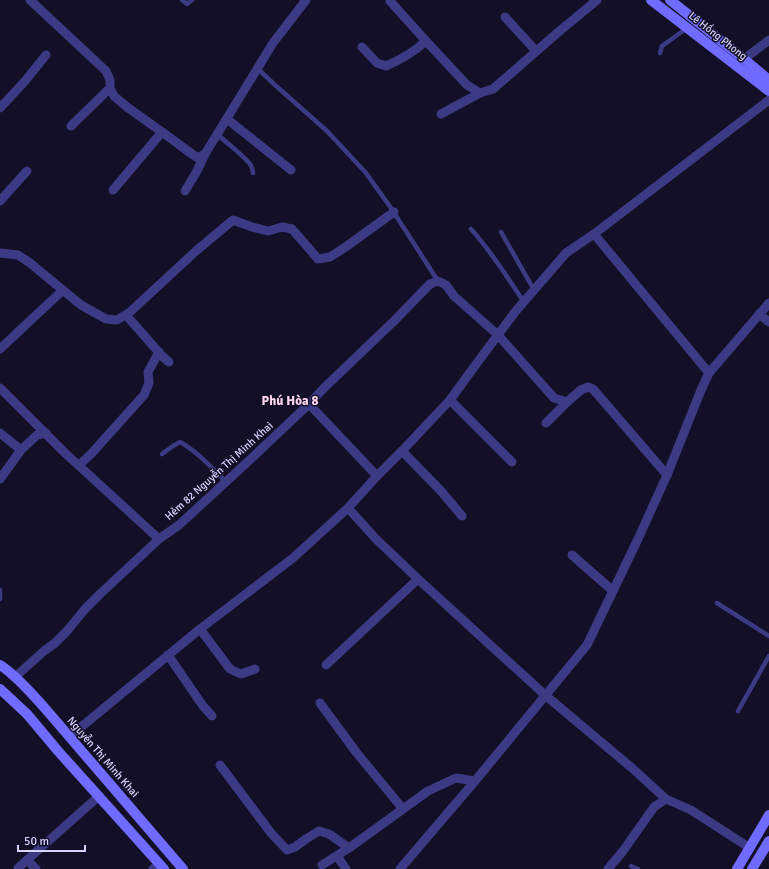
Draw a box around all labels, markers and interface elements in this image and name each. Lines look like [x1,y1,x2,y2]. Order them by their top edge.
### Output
street label: Lê Hồng Phong [686,8,751,63]
district label: Phú Hòa 8 [262,393,318,409]
street label: Hẻm 82 Nguyễn Thị Minh Khai [162,418,276,523]
street label: Nguyễn Thị Minh Khai [64,713,142,800]
scale bar [18,827,85,853]
text: 50 m [24,834,49,849]

